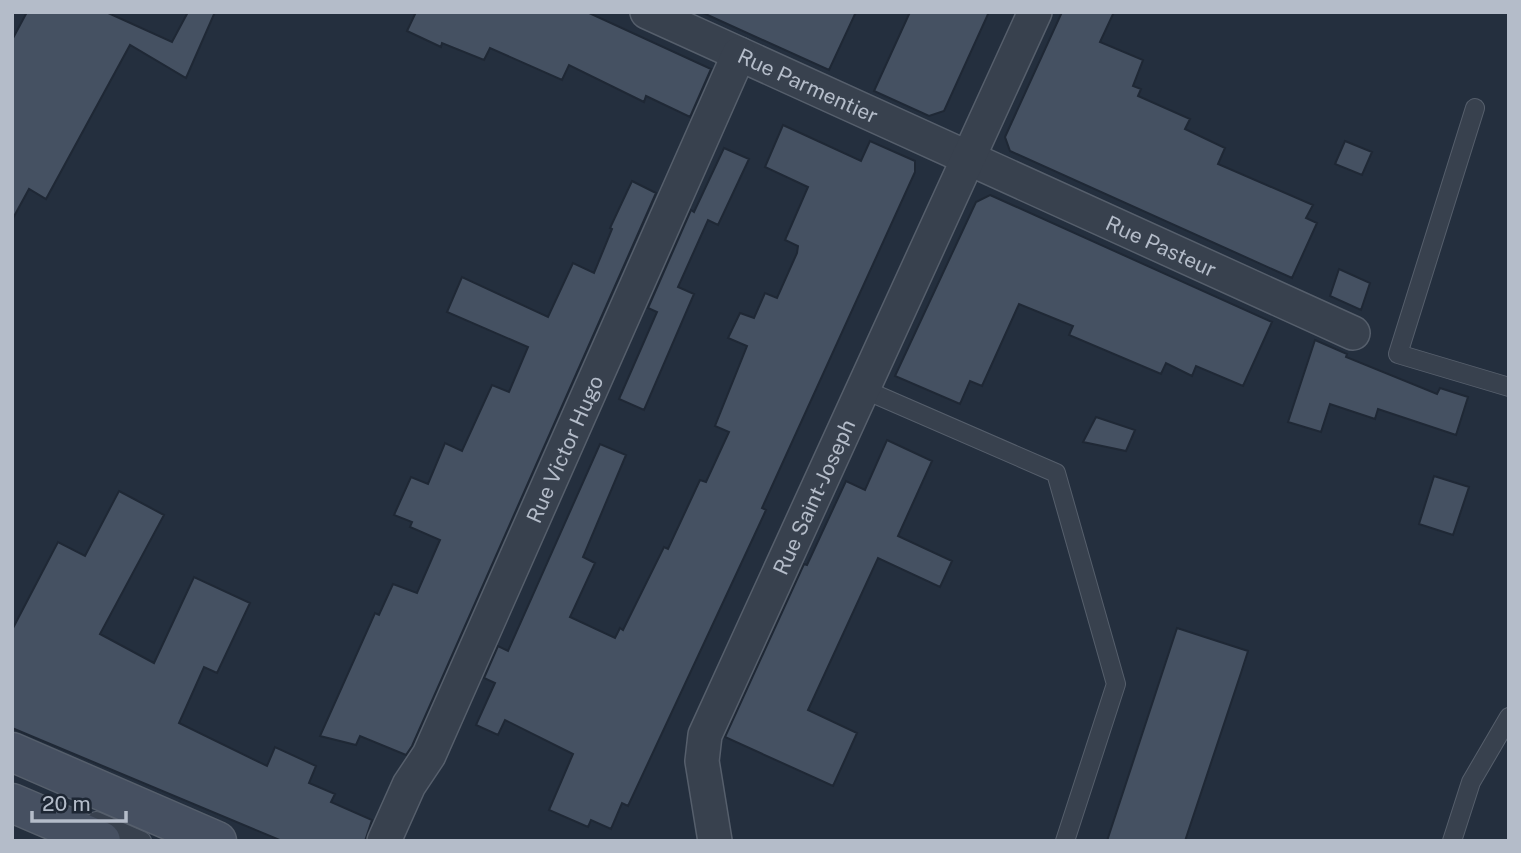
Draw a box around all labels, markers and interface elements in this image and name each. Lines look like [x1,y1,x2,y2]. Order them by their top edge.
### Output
street label: Rue Parmentier [734,43,882,128]
street label: Rue Pasteur [1102,210,1220,282]
street label: Rue Victor Hugo [521,371,608,527]
street label: Rue Saint-Joseph [767,415,860,578]
scale bar [32,780,126,824]
text: 20 m [42,791,91,816]

